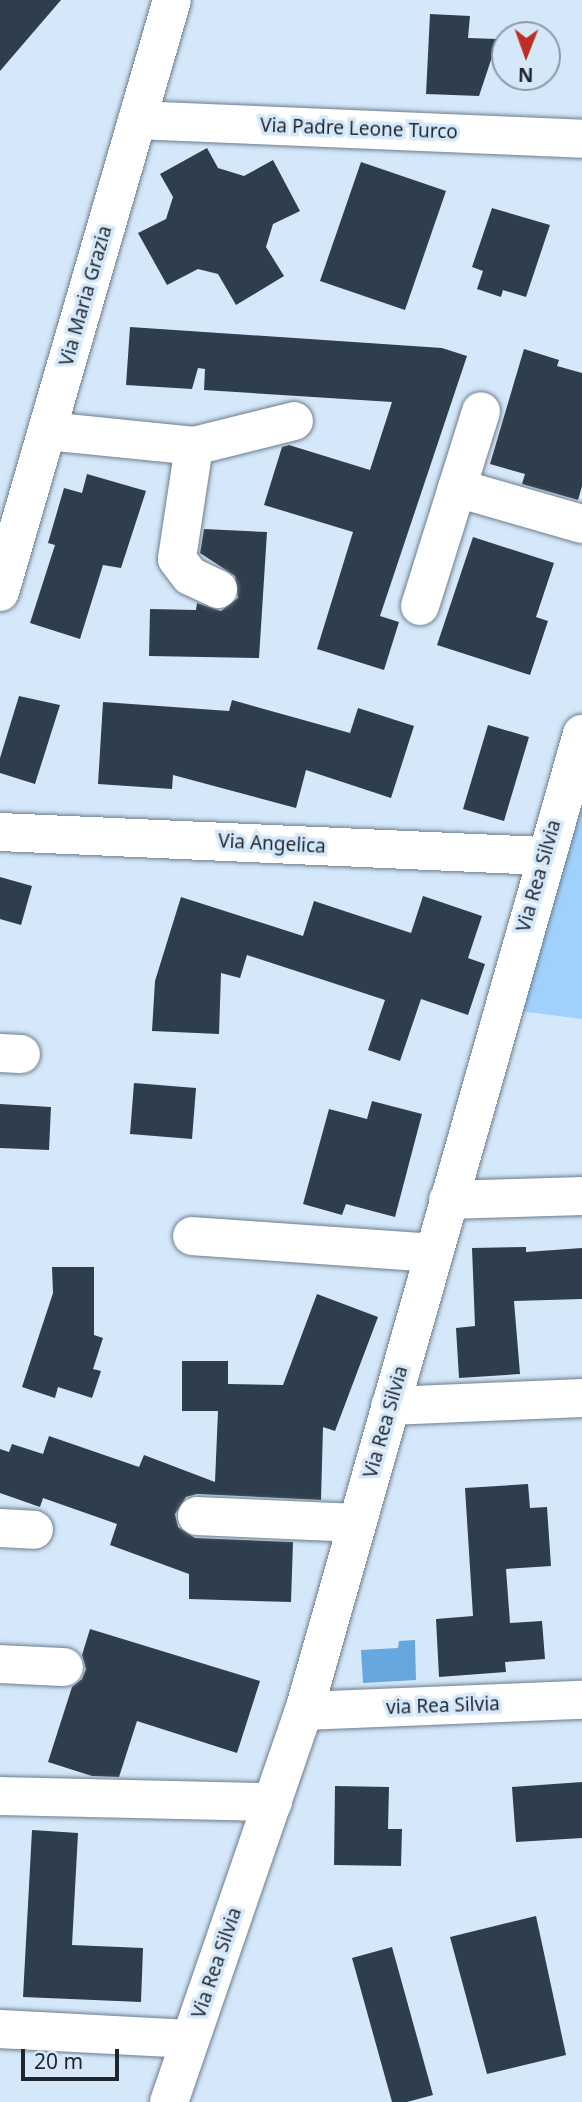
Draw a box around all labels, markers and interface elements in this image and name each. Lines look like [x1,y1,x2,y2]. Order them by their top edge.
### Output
north arrow [491,21,561,91]
text: N [518,62,534,88]
street label: Via Padre Leone Turco [260,114,458,144]
street label: Via Maria Grazia [55,223,117,369]
street label: Via Rea Silvia [512,817,566,935]
street label: Via Angelica [218,830,326,858]
street label: Via Rea Silvia [359,1363,413,1481]
street label: via Rea Silvia [386,1693,500,1719]
street label: Via Rea Silvia [187,1905,247,2021]
scale bar [24,2036,122,2080]
text: 20 m [34,2047,83,2075]

